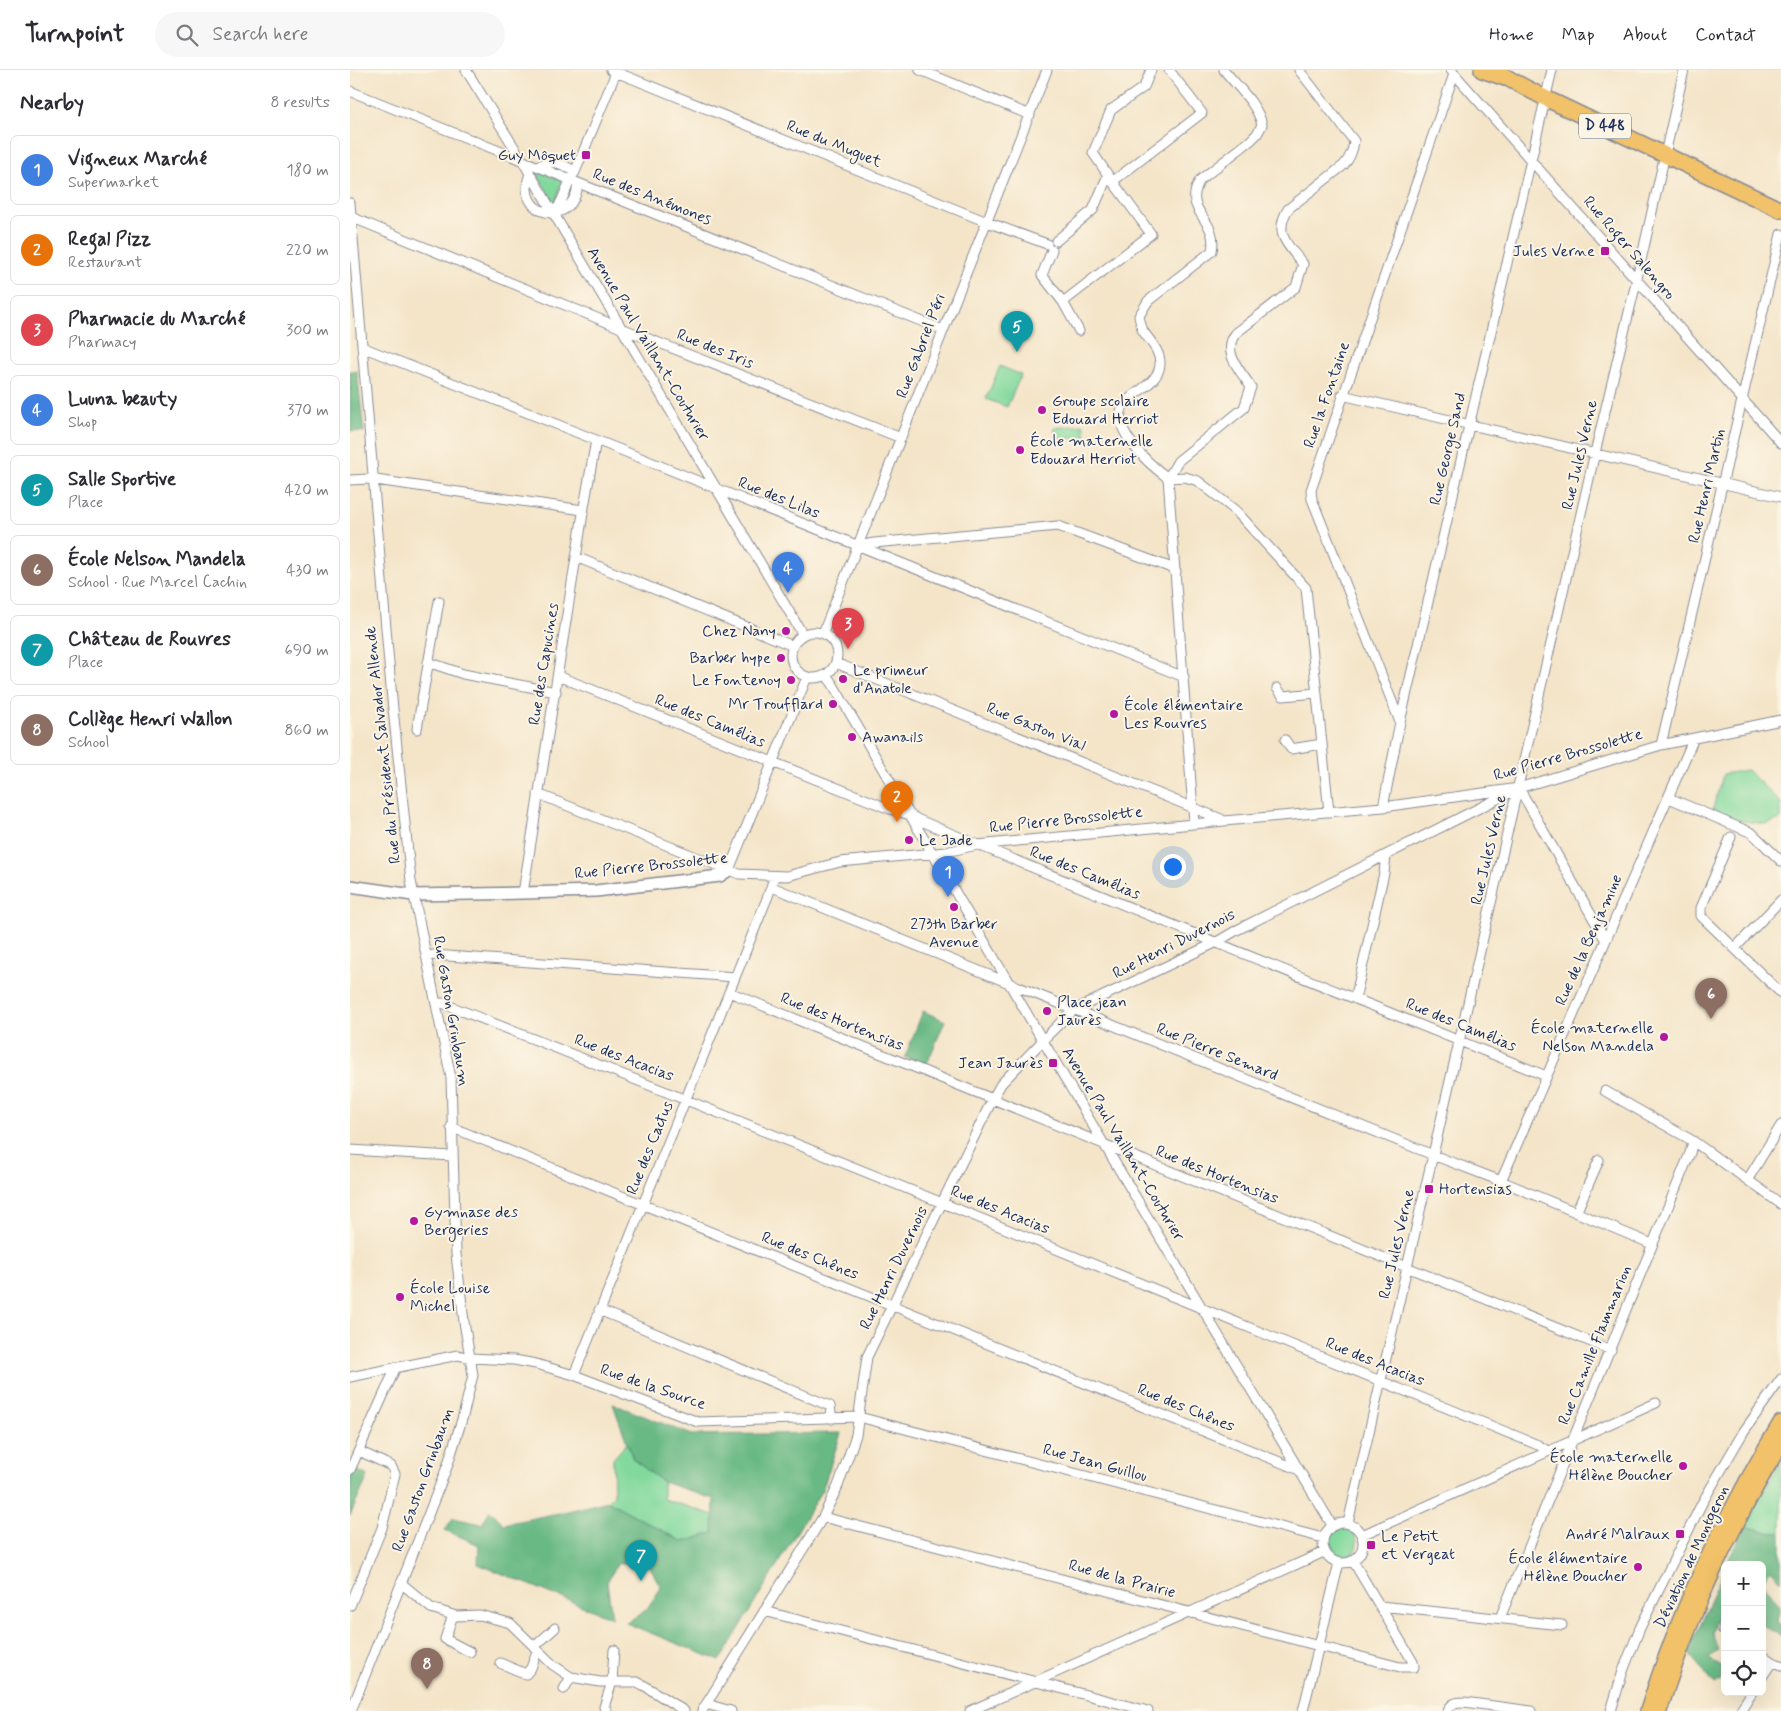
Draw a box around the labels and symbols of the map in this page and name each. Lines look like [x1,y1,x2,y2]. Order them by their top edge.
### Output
road number: D 448 [1579,114,1631,138]
street label: Rue du Muguet [783,115,885,174]
place label: Guy Môquet [498,145,576,166]
marker: Guy Môquet [580,149,592,161]
street label: Rue des Anémones [590,164,714,230]
street label: Rue Roger Salengro [1577,192,1680,305]
place label: Jules Verne [1513,241,1595,262]
street label: Avenue Paul Vaillant-Couturier [582,243,714,445]
marker: Jules Verne [1599,245,1611,257]
street label: Rue Gabriel Péri [891,290,951,401]
pin: 5 [1001,311,1033,352]
street label: Rue des Iris [673,324,757,374]
street label: Rue la Fontaine [1299,339,1355,451]
place label: Groupe scolaire Edouard Herriot [1052,391,1160,430]
street label: Rue George Sand [1425,391,1472,508]
street label: Rue Jules Verne [1557,397,1603,512]
marker: Groupe scolaire Edouard Herriot [1036,404,1048,416]
street label: Rue Henri Martin [1684,427,1730,545]
place label: École maternelle Edouard Herriot [1030,431,1154,470]
marker: École maternelle Edouard Herriot [1014,444,1026,456]
street label: Rue des Lilas [735,472,823,524]
pin: 4 [772,552,804,593]
street label: Rue des Capucines [524,601,564,727]
pin: 3 [832,608,864,649]
place label: Chez Nany [702,621,776,642]
street label: Rue du Président Salvador Allende [360,625,406,865]
marker: Chez Nany [780,625,792,637]
place label: Barber hype [689,648,771,669]
marker: Barber hype [775,652,787,664]
place label: Le primeur d'Anatole [853,660,928,699]
place label: Le Fontenoy [692,670,781,691]
marker: Le primeur d'Anatole [837,673,849,685]
marker: Le Fontenoy [785,674,797,686]
street label: Rue des Camélias [652,689,768,753]
place label: Mr Troufflard [728,694,823,715]
place label: École élémentaire Les Rouvres [1124,695,1244,734]
marker: Mr Troufflard [827,698,839,710]
street label: Rue Gaston Vial [983,698,1089,756]
marker: École élémentaire Les Rouvres [1108,708,1120,720]
street label: Rue Pierre Brossolette [1491,724,1645,786]
place label: Awanails [862,727,923,748]
marker: Awanails [846,731,858,743]
pin: 2 [881,781,913,822]
street label: Rue Jules Verne [1466,792,1512,907]
street label: Rue Pierre Brossolette [988,801,1144,838]
place label: Le Jade [919,830,973,851]
marker: Le Jade [903,834,915,846]
street label: Rue des Camélias [1027,841,1143,905]
street label: Rue Pierre Brossolette [573,847,729,884]
your location [1160,854,1186,880]
pin: 1 [932,856,964,897]
street label: Rue de la Benjamine [1551,871,1627,1009]
marker: 273th Barber Avenue [948,901,960,913]
street label: Rue Henri Duvernois [1109,904,1239,984]
place label: 273th Barber Avenue [910,914,998,953]
street label: Rue Gaston Grinbaum [427,934,475,1088]
pin: 6 [1695,978,1727,1019]
street label: Rue des Hortensias [777,988,907,1056]
place label: Place jean Jaurès [1057,992,1127,1031]
street label: Rue des Camélias [1403,993,1519,1057]
marker: Place jean Jaurès [1041,1005,1053,1017]
street label: Rue Pierre Semard [1153,1018,1281,1086]
place label: École maternelle Nelson Mandela [1531,1018,1654,1057]
street label: Rue des Acacias [571,1029,677,1087]
marker: École maternelle Nelson Mandela [1658,1031,1670,1043]
street label: Avenue Paul Vaillant-Couturier [1057,1043,1189,1245]
place label: Jean Jaurès [958,1053,1043,1074]
marker: Jean Jaurès [1047,1057,1059,1069]
street label: Rue des Cactus [622,1098,678,1198]
street label: Rue des Hortensias [1152,1141,1282,1209]
place label: Hortensias [1439,1179,1512,1200]
street label: Rue des Acacias [947,1181,1053,1239]
marker: Hortensias [1423,1183,1435,1195]
street label: Rue Jules Verne [1374,1186,1420,1301]
place label: Gymnase des Bergeries [424,1202,518,1242]
street label: Rue Henri Duvernois [855,1203,933,1333]
marker: Gymnase des Bergeries [408,1215,420,1227]
street label: Rue des Chênes [758,1227,862,1285]
street label: Rue Camille Flammarion [1553,1262,1637,1428]
place label: École Louise Michel [410,1278,491,1317]
marker: École Louise Michel [394,1291,406,1303]
street label: Rue des Acacias [1322,1333,1428,1391]
street label: Rue de la Source [597,1359,709,1415]
street label: Rue des Chênes [1134,1379,1238,1437]
street label: Rue Gaston Grinbaum [387,1405,459,1555]
street label: Rue Jean Guillou [1040,1439,1150,1487]
place label: École maternelle Hélène Boucher [1550,1447,1673,1486]
marker: École maternelle Hélène Boucher [1677,1460,1689,1472]
street label: Déviation de Montgeron [1650,1482,1735,1632]
place label: André Malraux [1566,1524,1670,1545]
place label: Le Petit et Vergeat [1381,1526,1455,1565]
marker: André Malraux [1674,1528,1686,1540]
marker: Le Petit et Vergeat [1365,1539,1377,1551]
pin: 7 [625,1540,657,1581]
place label: École élémentaire Hélène Boucher [1509,1548,1628,1587]
street label: Rue de la Prairie [1066,1555,1178,1603]
marker: École élémentaire Hélène Boucher [1632,1561,1644,1573]
pin: 8 [411,1648,443,1689]

